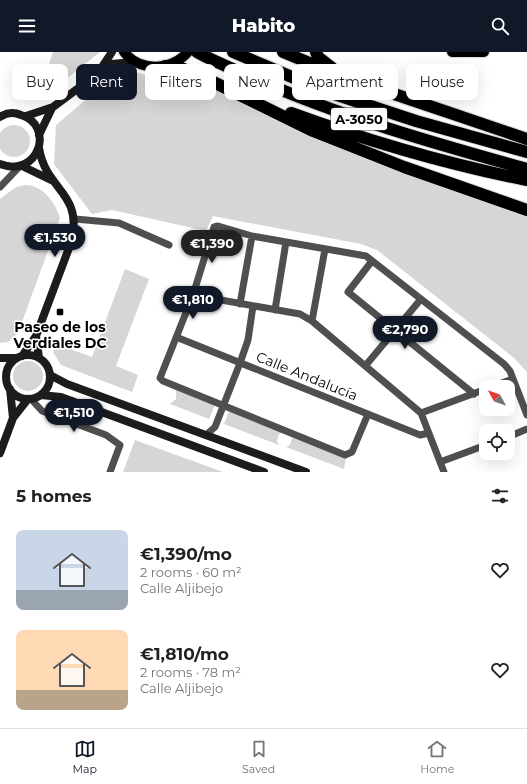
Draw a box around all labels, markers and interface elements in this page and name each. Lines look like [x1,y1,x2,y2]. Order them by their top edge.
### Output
icon: menu [16,15,38,37]
text: Habito [232,15,295,37]
icon: search [489,15,511,37]
chip: Buy [12,64,68,100]
chip: Rent [76,64,137,100]
chip: Filters [145,64,216,100]
chip: New [224,64,284,100]
chip: Apartment [292,64,398,100]
chip: House [406,64,478,100]
road number: A-3050 [331,108,387,130]
pin: €1,530 [22,224,88,258]
text: €1,530 [33,229,77,245]
pin: €1,390 [179,230,245,264]
text: €1,390 [190,235,234,251]
pin: €1,810 [160,286,226,320]
text: €1,810 [172,291,214,307]
marker: Paseo de los Verdiales DC [55,307,65,317]
pin: €2,790 [372,316,438,350]
place label: Paseo de los Verdiales DC [12,318,107,352]
text: €2,790 [382,321,428,337]
street label: Calle Andalucía [254,347,360,405]
north arrow [479,380,515,416]
map controls [479,380,515,460]
pin: €1,510 [41,399,107,433]
text: €1,510 [54,404,94,420]
button: locate [479,424,515,460]
icon: filters [489,485,511,507]
text: 5 homes [16,486,92,506]
text: €1,390/mo [140,544,232,564]
icon: home [48,546,96,594]
icon: heart [489,559,511,581]
text: 2 rooms · 60 m² [140,564,242,580]
text: Calle Aljibejo [140,580,223,596]
text: €1,810/mo [140,644,229,664]
icon: home [48,646,96,694]
icon: heart [489,659,511,681]
text: 2 rooms · 78 m² [140,664,241,680]
text: Calle Aljibejo [140,680,223,696]
tab: Map [73,738,97,776]
tab: Saved [242,738,275,776]
tab: Home [420,738,454,776]

